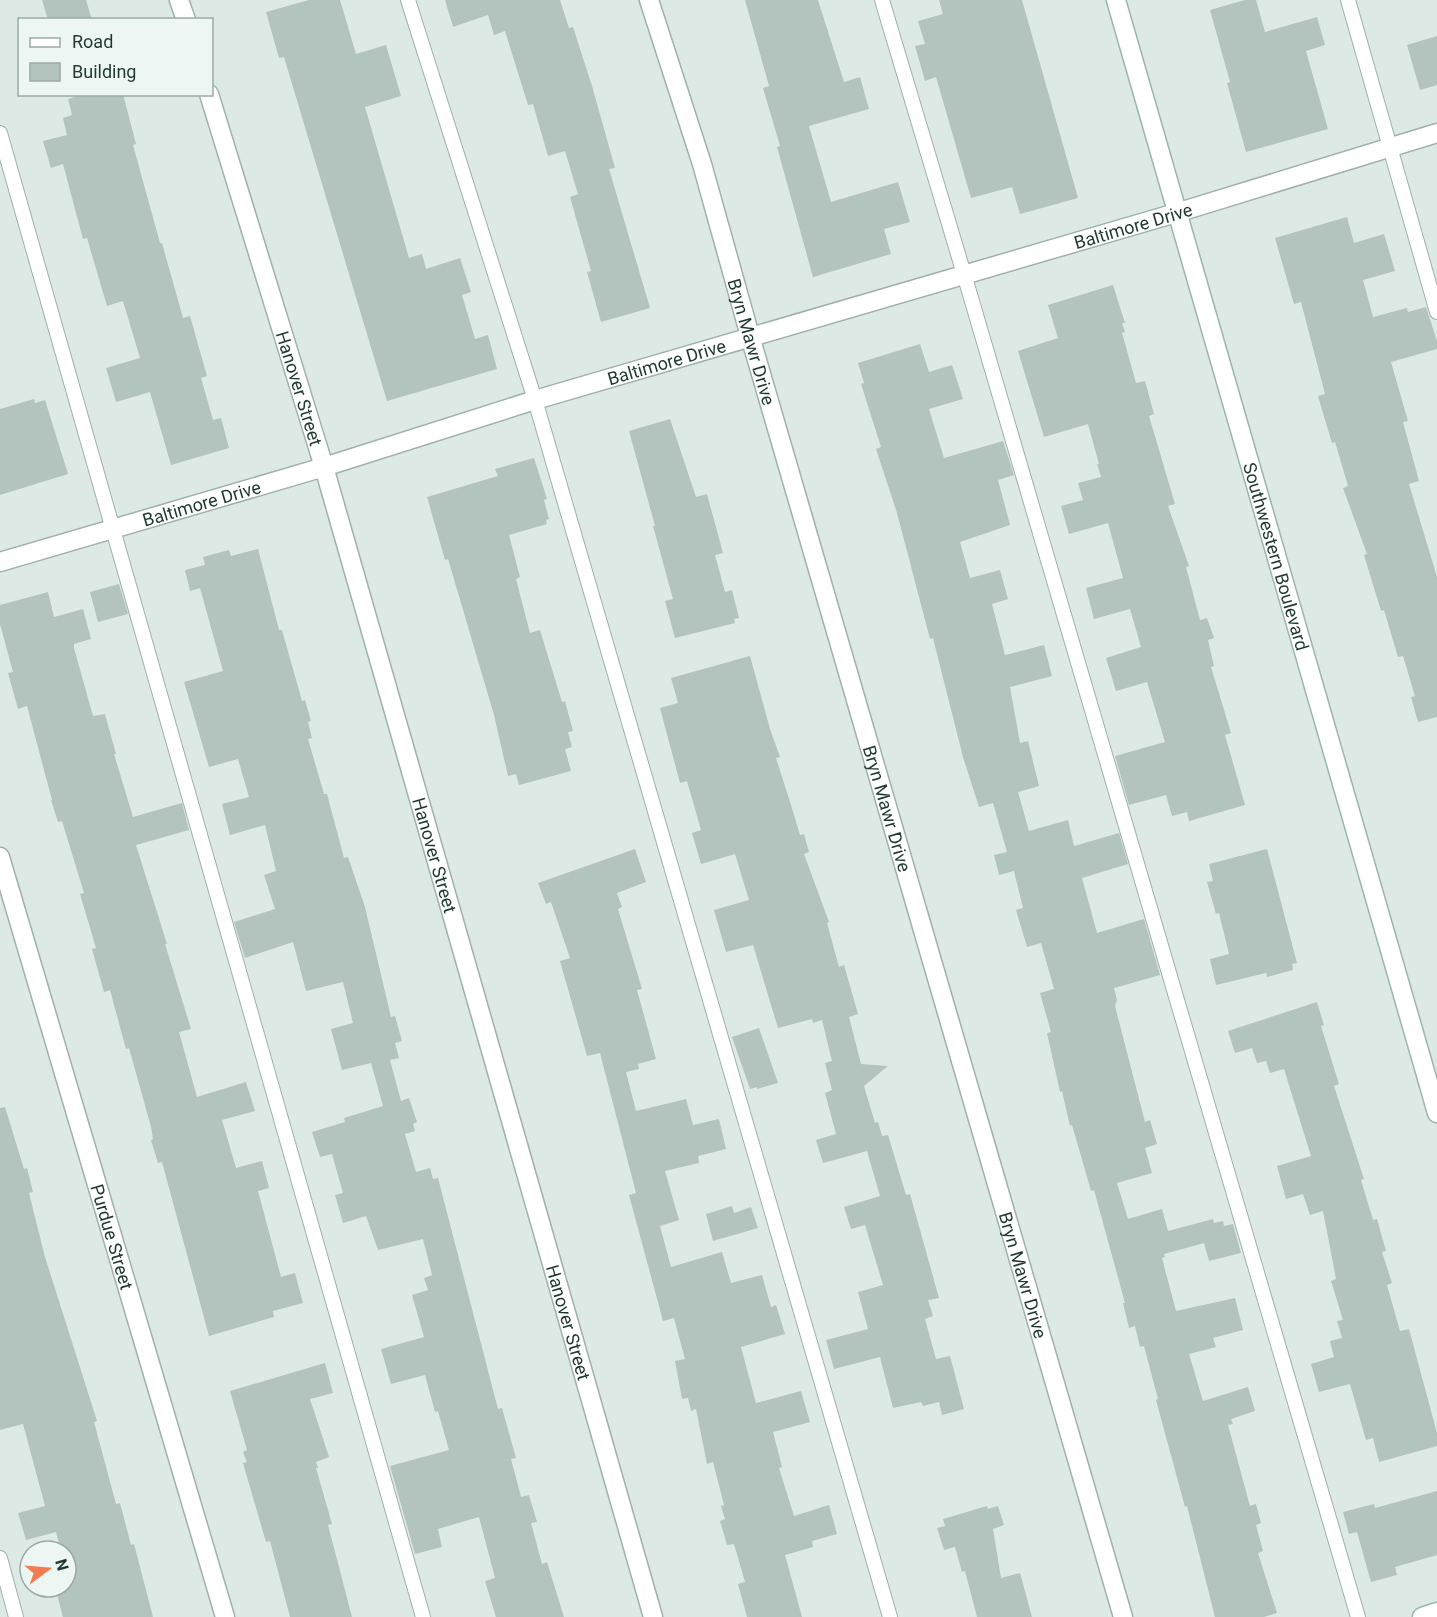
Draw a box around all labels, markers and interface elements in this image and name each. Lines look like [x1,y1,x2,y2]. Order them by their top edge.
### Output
legend [18,18,213,96]
text: Road [72,31,113,52]
text: Building [72,61,136,82]
street label: Baltimore Drive [1071,198,1195,253]
street label: Bryn Mawr Drive [724,276,780,407]
street label: Hanover Street [272,328,327,448]
street label: Baltimore Drive [605,334,728,389]
street label: Southwestern Boulevard [1239,460,1314,653]
street label: Baltimore Drive [140,476,263,530]
street label: Bryn Mawr Drive [859,743,916,874]
street label: Hanover Street [409,795,462,915]
street label: Purdue Street [87,1182,138,1292]
street label: Bryn Mawr Drive [995,1209,1052,1341]
street label: Hanover Street [542,1262,595,1383]
north arrow [18,1539,78,1599]
text: N [51,1557,73,1573]

